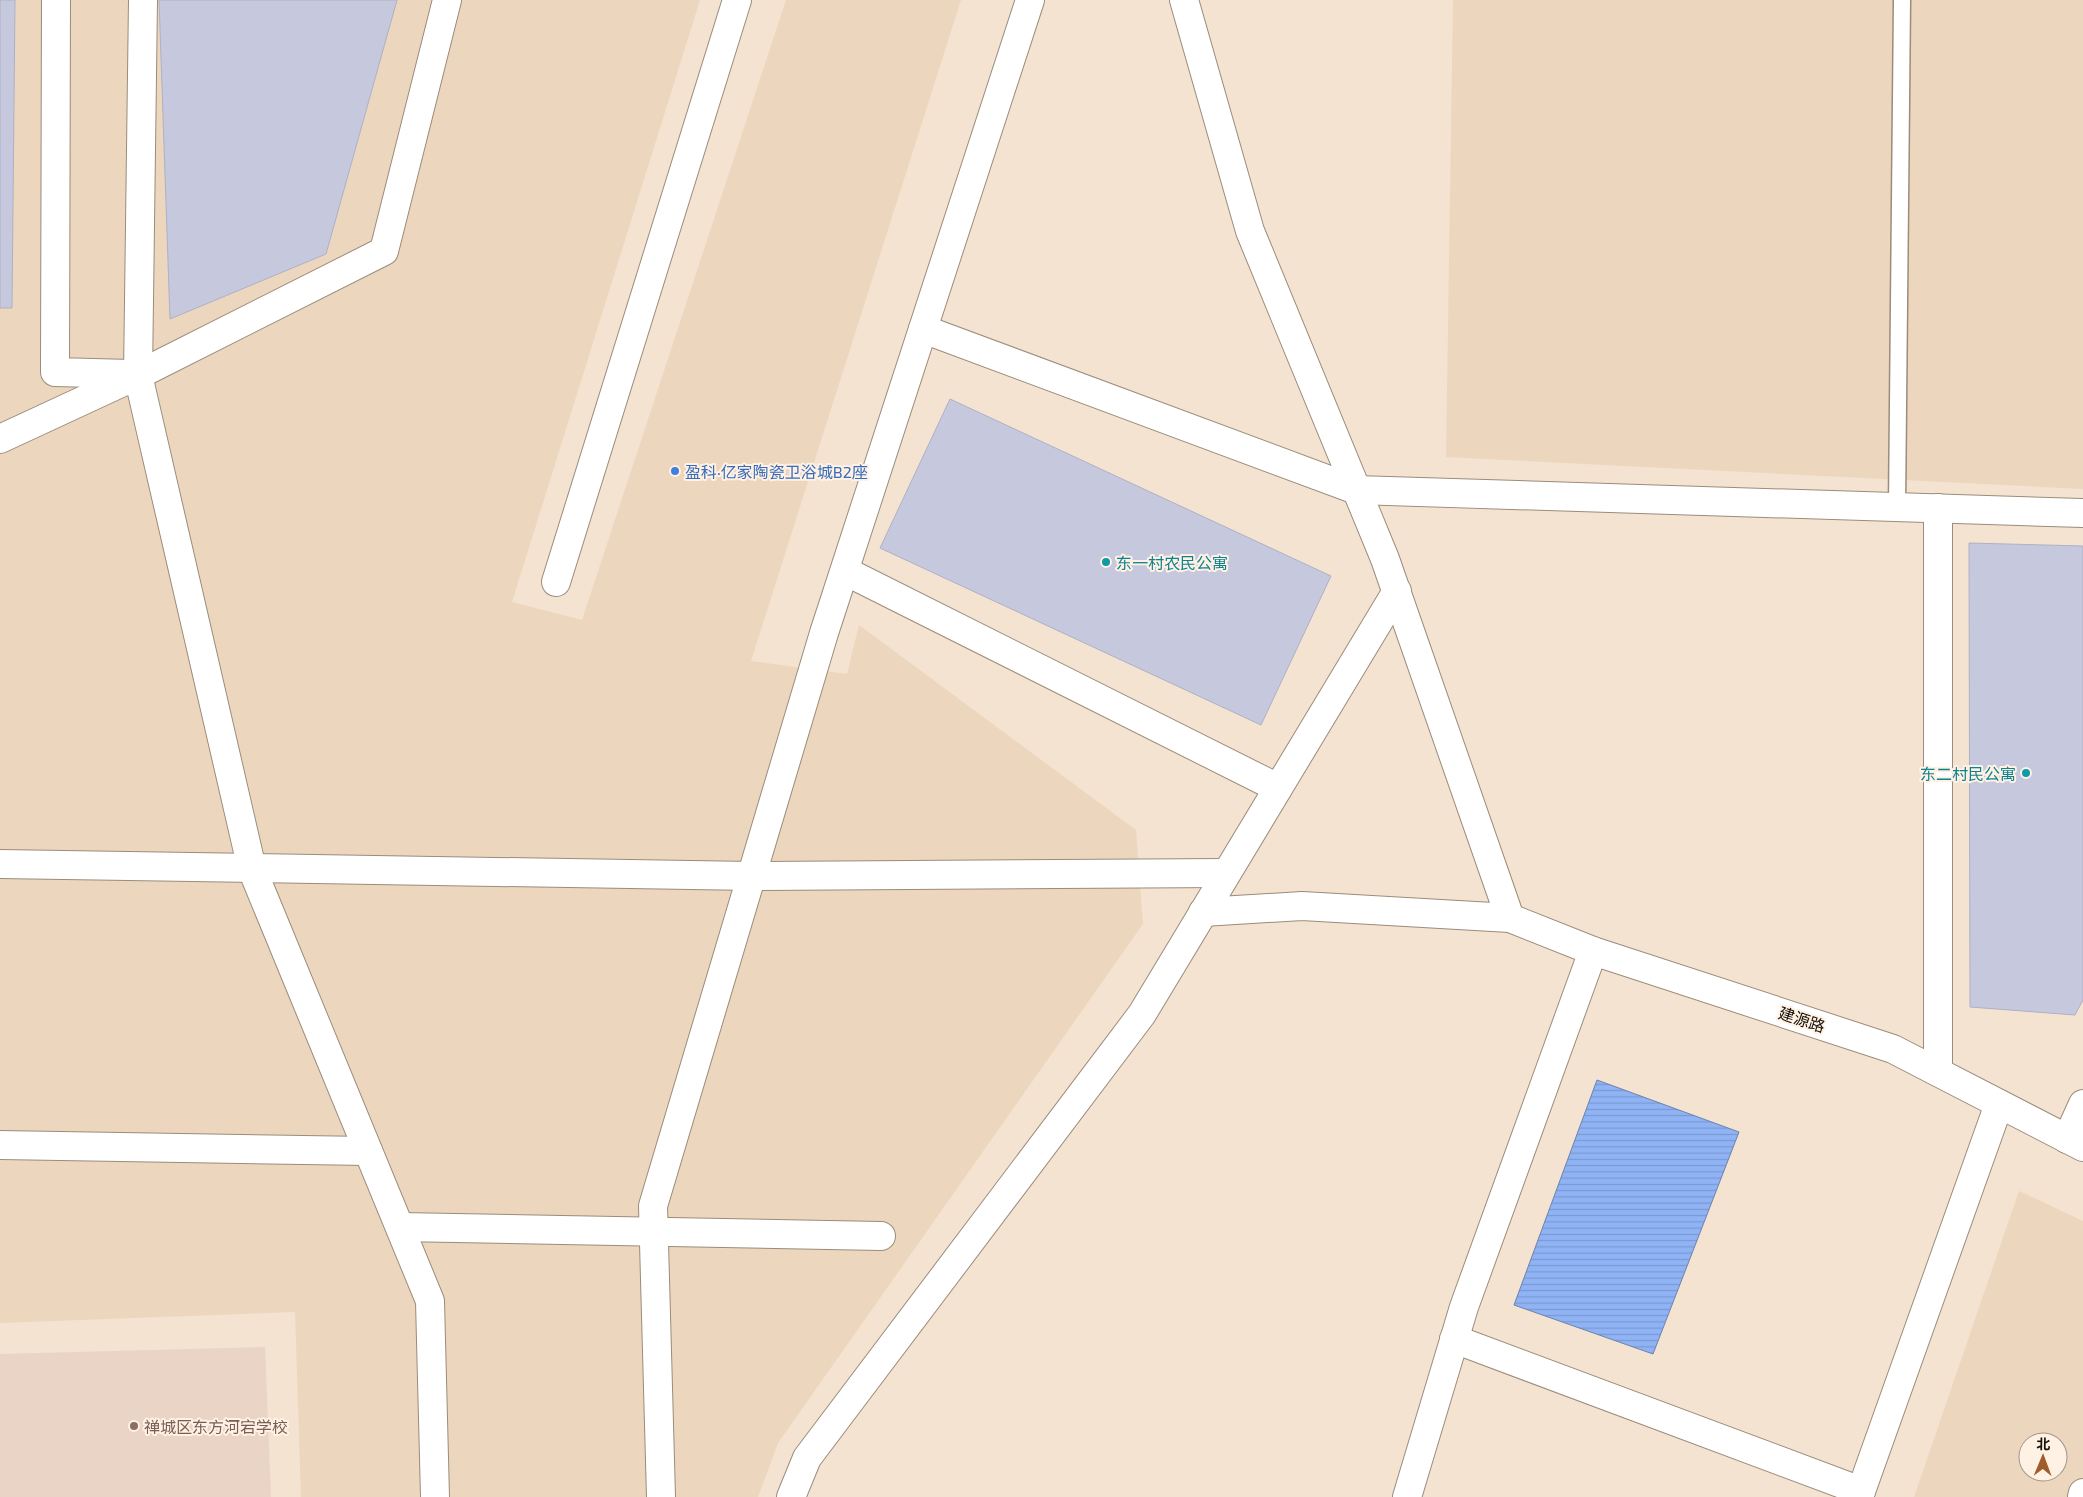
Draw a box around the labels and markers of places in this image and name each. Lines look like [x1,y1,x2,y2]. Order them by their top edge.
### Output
place label: 盈科·亿家陶瓷卫浴城B2座 [685,462,868,481]
marker: 盈科·亿家陶瓷卫浴城B2座 [669,465,681,477]
place label: 东一村农民公寓 [1116,553,1228,572]
marker: 东一村农民公寓 [1100,556,1112,568]
place label: 东二村民公寓 [1920,764,2016,783]
marker: 东二村民公寓 [2020,767,2032,779]
place label: 禅城区东方河宕学校 [144,1417,288,1436]
marker: 禅城区东方河宕学校 [128,1420,140,1432]

